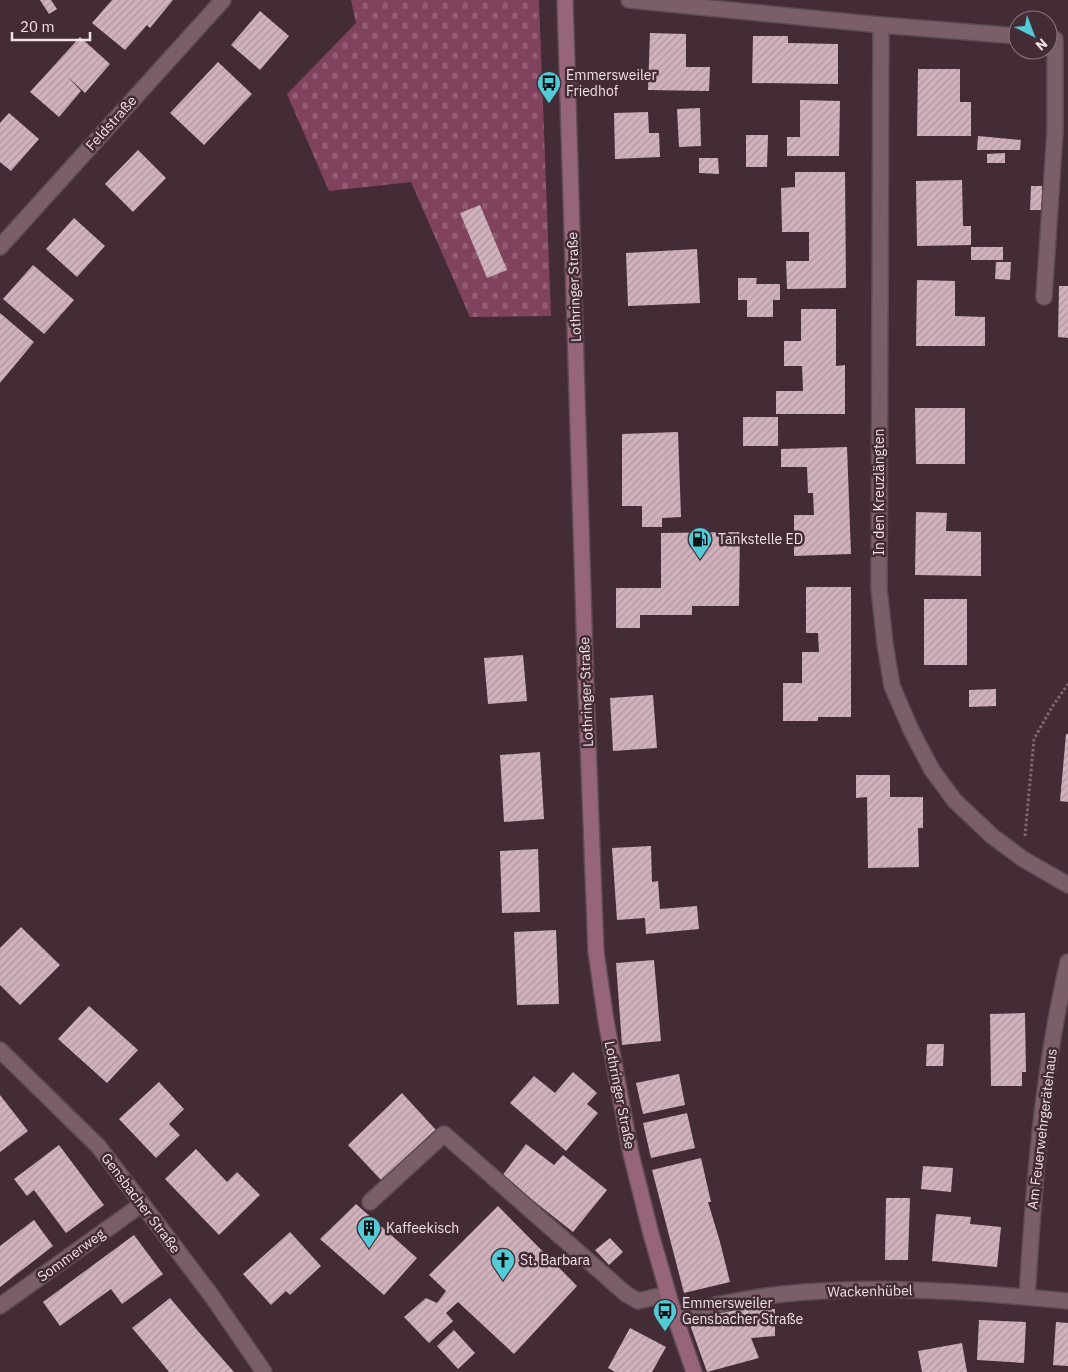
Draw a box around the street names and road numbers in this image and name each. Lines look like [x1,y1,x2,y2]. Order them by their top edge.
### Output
street label: Feldstraße [82,92,141,154]
street label: Lothringer Straße [563,231,585,342]
street label: In den Kreuzlängten [870,429,888,555]
street label: Lothringer Straße [575,636,597,747]
street label: Lothringer Straße [601,1039,639,1151]
street label: Am Feuerwehrgerätehaus [1023,1047,1061,1210]
street label: Gensbacher Straße [97,1149,185,1257]
street label: Sommerweg [34,1224,109,1286]
street label: Wackenhübel [827,1281,913,1301]

